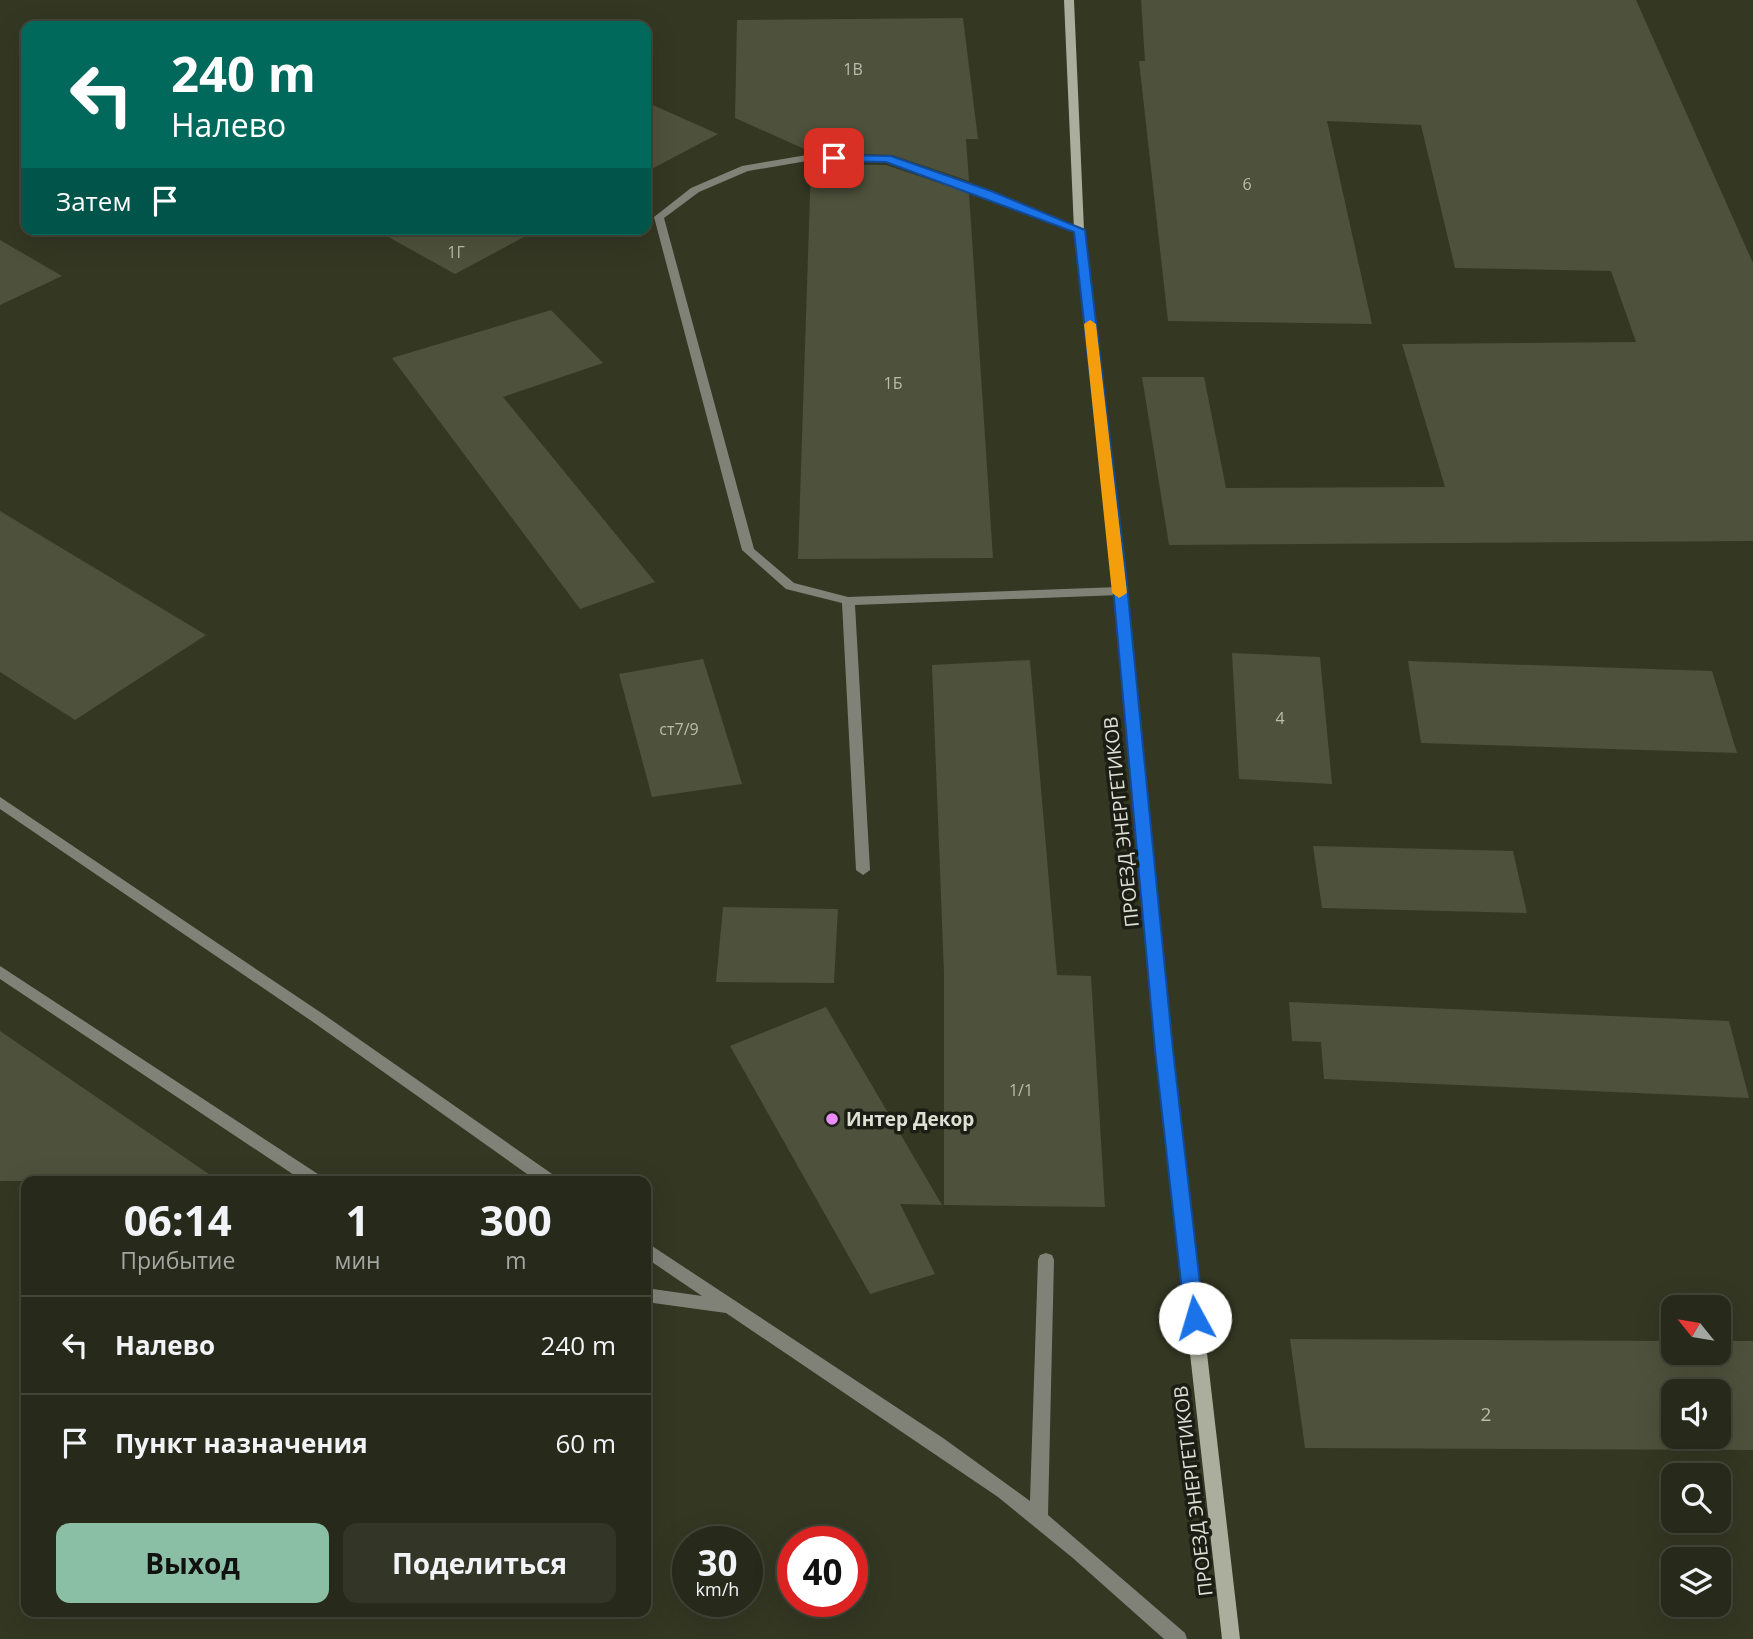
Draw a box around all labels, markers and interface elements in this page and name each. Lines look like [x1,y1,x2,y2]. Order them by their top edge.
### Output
text: 240 m [171,40,316,106]
icon: left [56,49,147,140]
house number: 1В [843,58,863,80]
text: Налево [171,103,286,146]
pin [804,128,864,188]
icon: arrive [815,139,853,177]
house number: 6 [1242,173,1252,195]
icon: arrive [146,182,184,220]
text: Затем [56,183,132,219]
house number: 1Г [447,241,465,263]
house number: 1Б [884,372,902,394]
house number: 4 [1275,707,1285,729]
street label: ПРОЕЗД ЭНЕРГЕТИКОВ [1097,715,1145,929]
house number: ст7/9 [659,718,699,740]
house number: 1/1 [1009,1079,1033,1101]
place label: Интер Декор [846,1106,974,1132]
marker: Интер Декор [824,1111,840,1127]
text: 06:14 [124,1191,232,1248]
text: 1 [346,1191,370,1248]
text: 300 [480,1191,552,1248]
text: Прибытие [120,1244,235,1276]
text: мин [335,1244,381,1276]
text: m [505,1244,526,1276]
position arrow [1158,1281,1232,1355]
north arrow [1661,1295,1731,1365]
map controls [1661,1295,1731,1617]
icon: left [56,1326,94,1364]
text: Налево [115,1327,215,1363]
text: 240 m [541,1327,616,1363]
button: sound [1661,1379,1731,1449]
street label: ПРОЕЗД ЭНЕРГЕТИКОВ [1167,1384,1219,1598]
house number: 2 [1481,1401,1491,1427]
icon: arrive [56,1424,94,1462]
text: Пункт назначения [115,1425,368,1461]
text: 60 m [555,1425,616,1461]
button: search [1661,1463,1731,1533]
button: Выход [56,1523,329,1603]
button: Поделиться [343,1523,616,1603]
speed limit sign: 40 [777,1526,868,1617]
text: 30 [697,1539,738,1586]
button: layers [1661,1547,1731,1617]
text: km/h [696,1577,739,1601]

